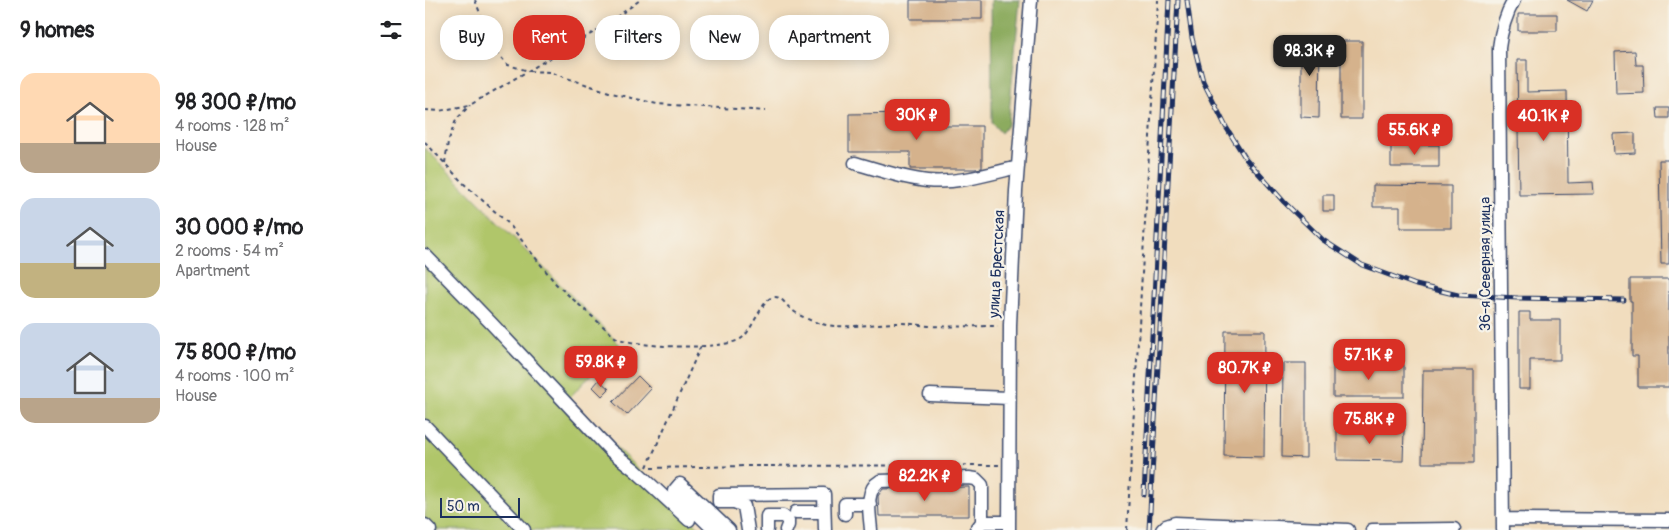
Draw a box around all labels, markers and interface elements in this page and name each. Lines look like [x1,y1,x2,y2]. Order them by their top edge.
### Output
chip: Buy [440,15,503,60]
chip: Rent [513,15,585,60]
chip: Filters [595,15,680,60]
chip: New [690,15,759,60]
chip: Apartment [769,15,889,60]
icon: filters [377,16,405,44]
text: 9 homes [20,17,94,44]
pin: 98.3K ₽ [1264,34,1356,77]
text: 98.3K ₽ [1284,41,1336,61]
text: 98 300 ₽/mo [175,89,296,116]
icon: home [60,93,120,153]
pin: 30K ₽ [882,98,952,141]
pin: 40.1K ₽ [1498,100,1590,142]
text: 30K ₽ [896,105,938,125]
text: 40.1K ₽ [1518,106,1570,126]
pin: 55.6K ₽ [1369,114,1461,156]
text: 4 rooms · 128 m² [175,116,290,136]
text: 55.6K ₽ [1389,120,1441,140]
text: House [175,136,217,156]
street label: 36-я Северная улица [1476,197,1495,331]
street label: улица Брестская [985,209,1009,320]
text: 30 000 ₽/mo [175,214,303,241]
icon: home [60,218,120,278]
text: 2 rooms · 54 m² [175,241,284,261]
text: Apartment [175,261,250,281]
pin: 57.1K ₽ [1323,338,1415,381]
text: 75 800 ₽/mo [175,339,296,366]
icon: home [60,343,120,403]
text: 57.1K ₽ [1344,345,1394,365]
pin: 59.8K ₽ [555,346,647,388]
text: 59.8K ₽ [575,352,627,372]
pin: 80.7K ₽ [1199,352,1291,394]
text: 80.7K ₽ [1218,358,1272,378]
text: 4 rooms · 100 m² [175,366,294,386]
text: House [175,386,217,406]
pin: 75.8K ₽ [1324,402,1416,445]
text: 75.8K ₽ [1344,409,1396,429]
pin: 82.2K ₽ [879,460,971,502]
text: 82.2K ₽ [899,466,951,486]
scale bar [440,495,520,518]
text: 50 m [447,498,480,515]

